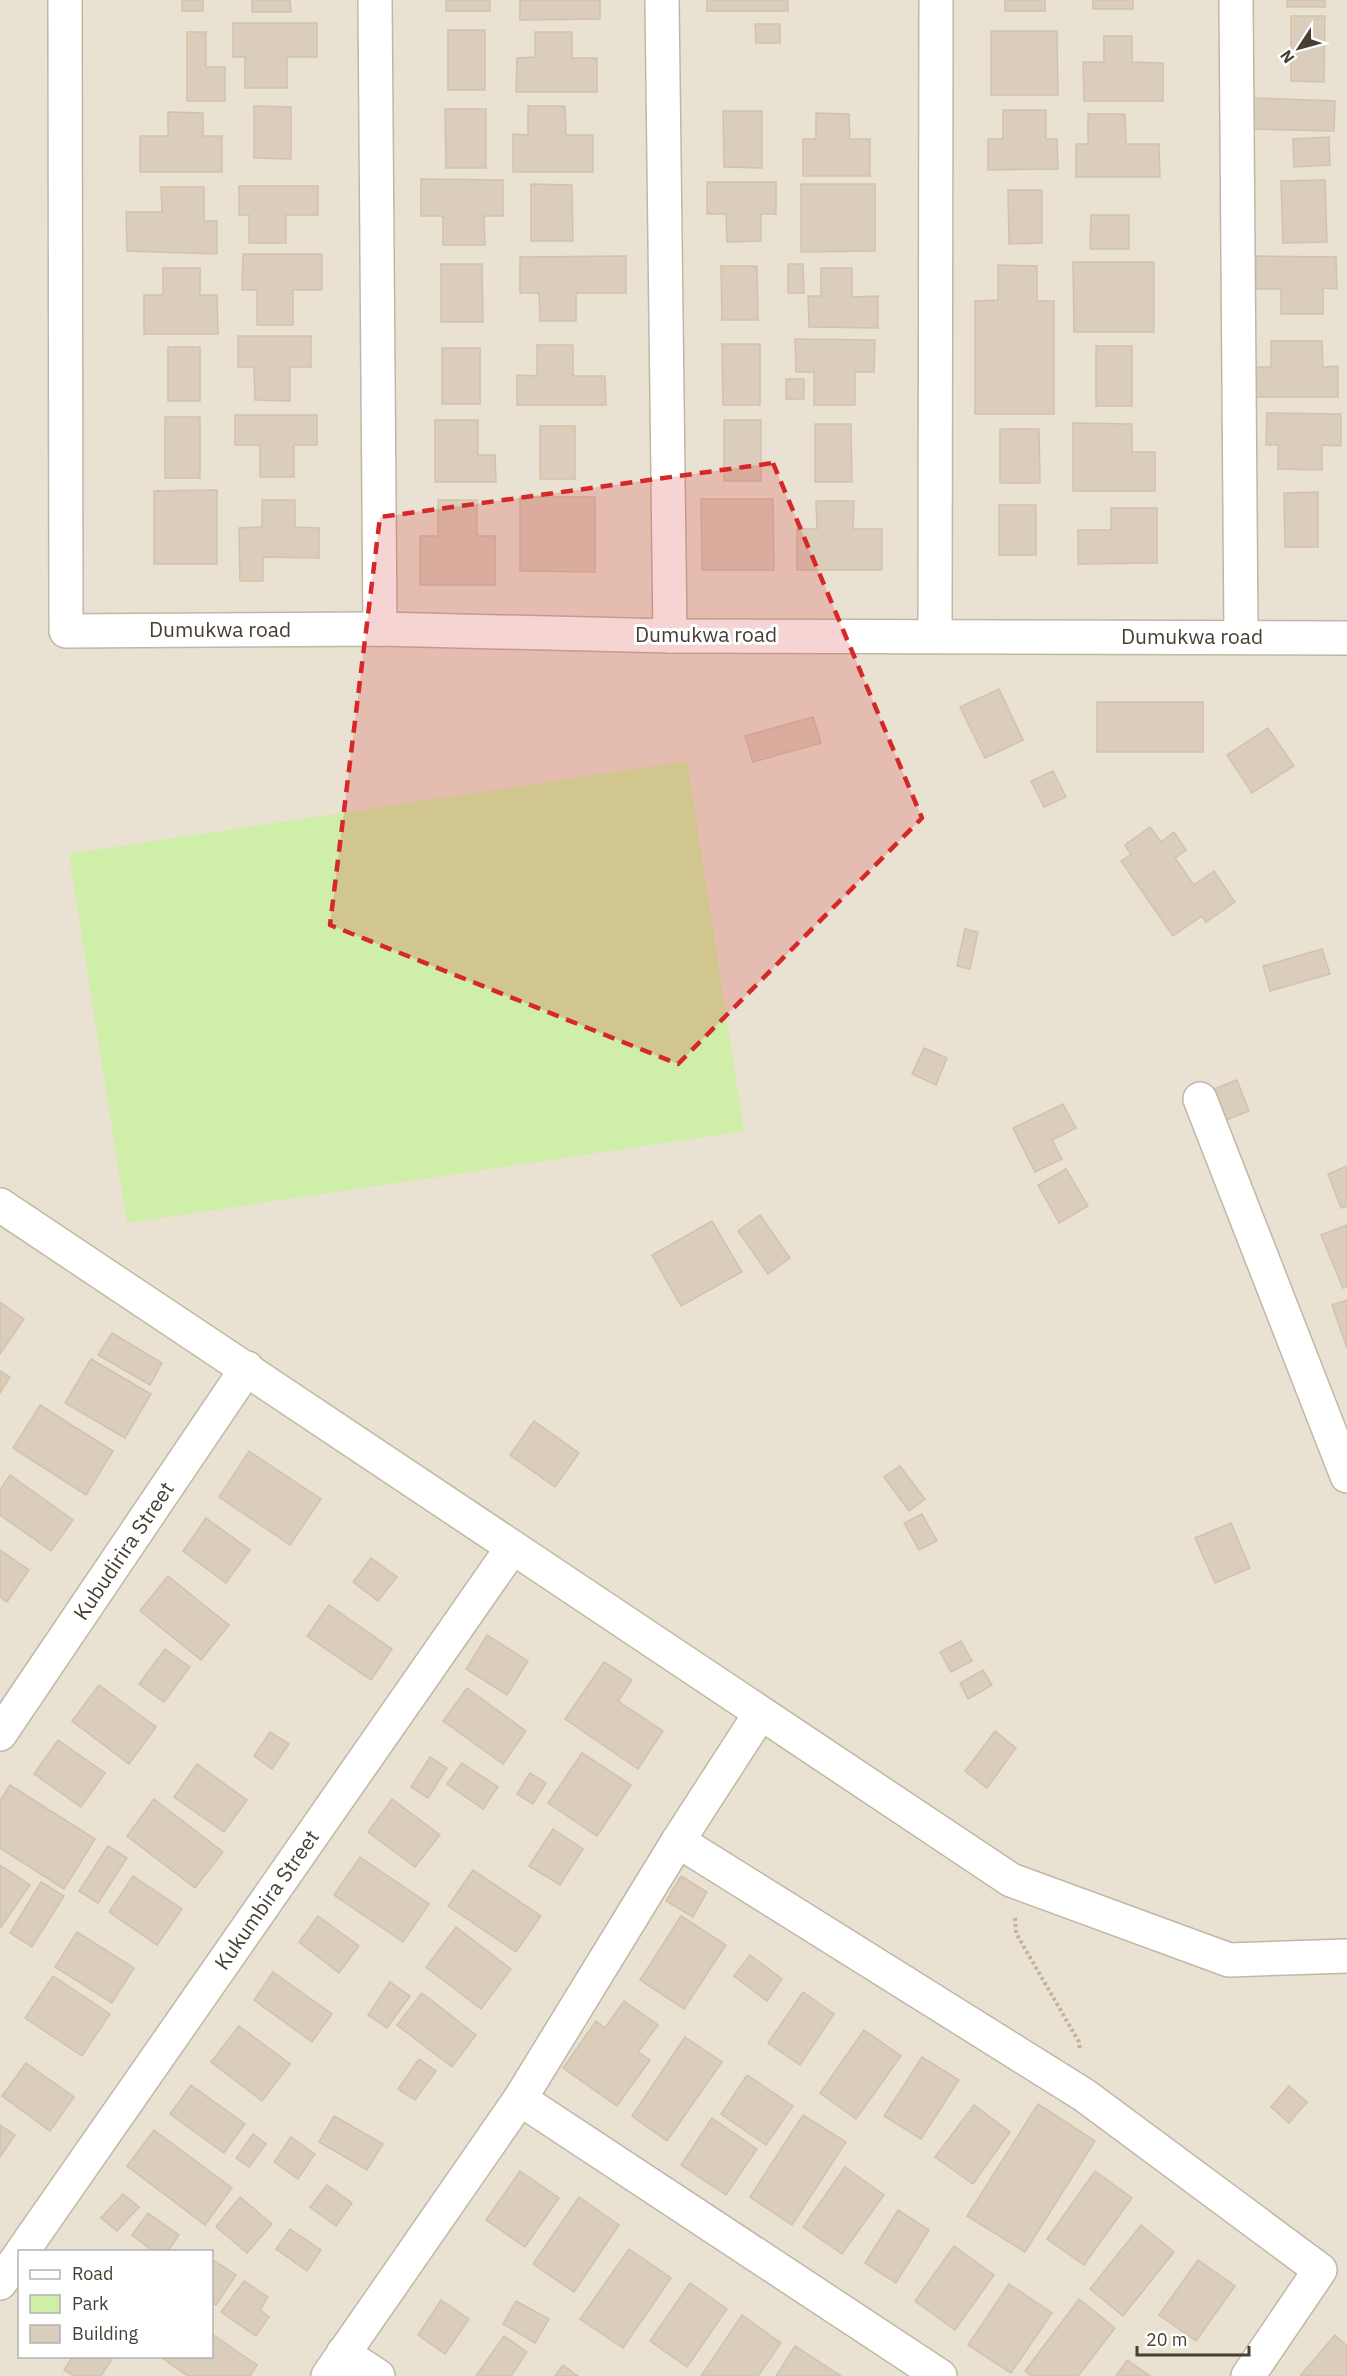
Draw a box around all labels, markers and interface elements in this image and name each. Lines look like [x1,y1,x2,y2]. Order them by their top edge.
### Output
north arrow [1269,18,1329,78]
text: N [1275,46,1298,67]
street label: Dumukwa road [149,615,291,643]
street label: Dumukwa road [635,620,777,648]
street label: Dumukwa road [1121,622,1263,650]
street label: Kubudirira Street [67,1476,180,1625]
street label: Kukumbira Street [207,1824,325,1975]
legend [18,2250,213,2358]
text: Road [72,2262,113,2285]
text: Park [72,2292,109,2315]
scale bar [1137,2319,1250,2357]
text: Building [72,2322,139,2345]
text: 20 m [1146,2328,1188,2351]

